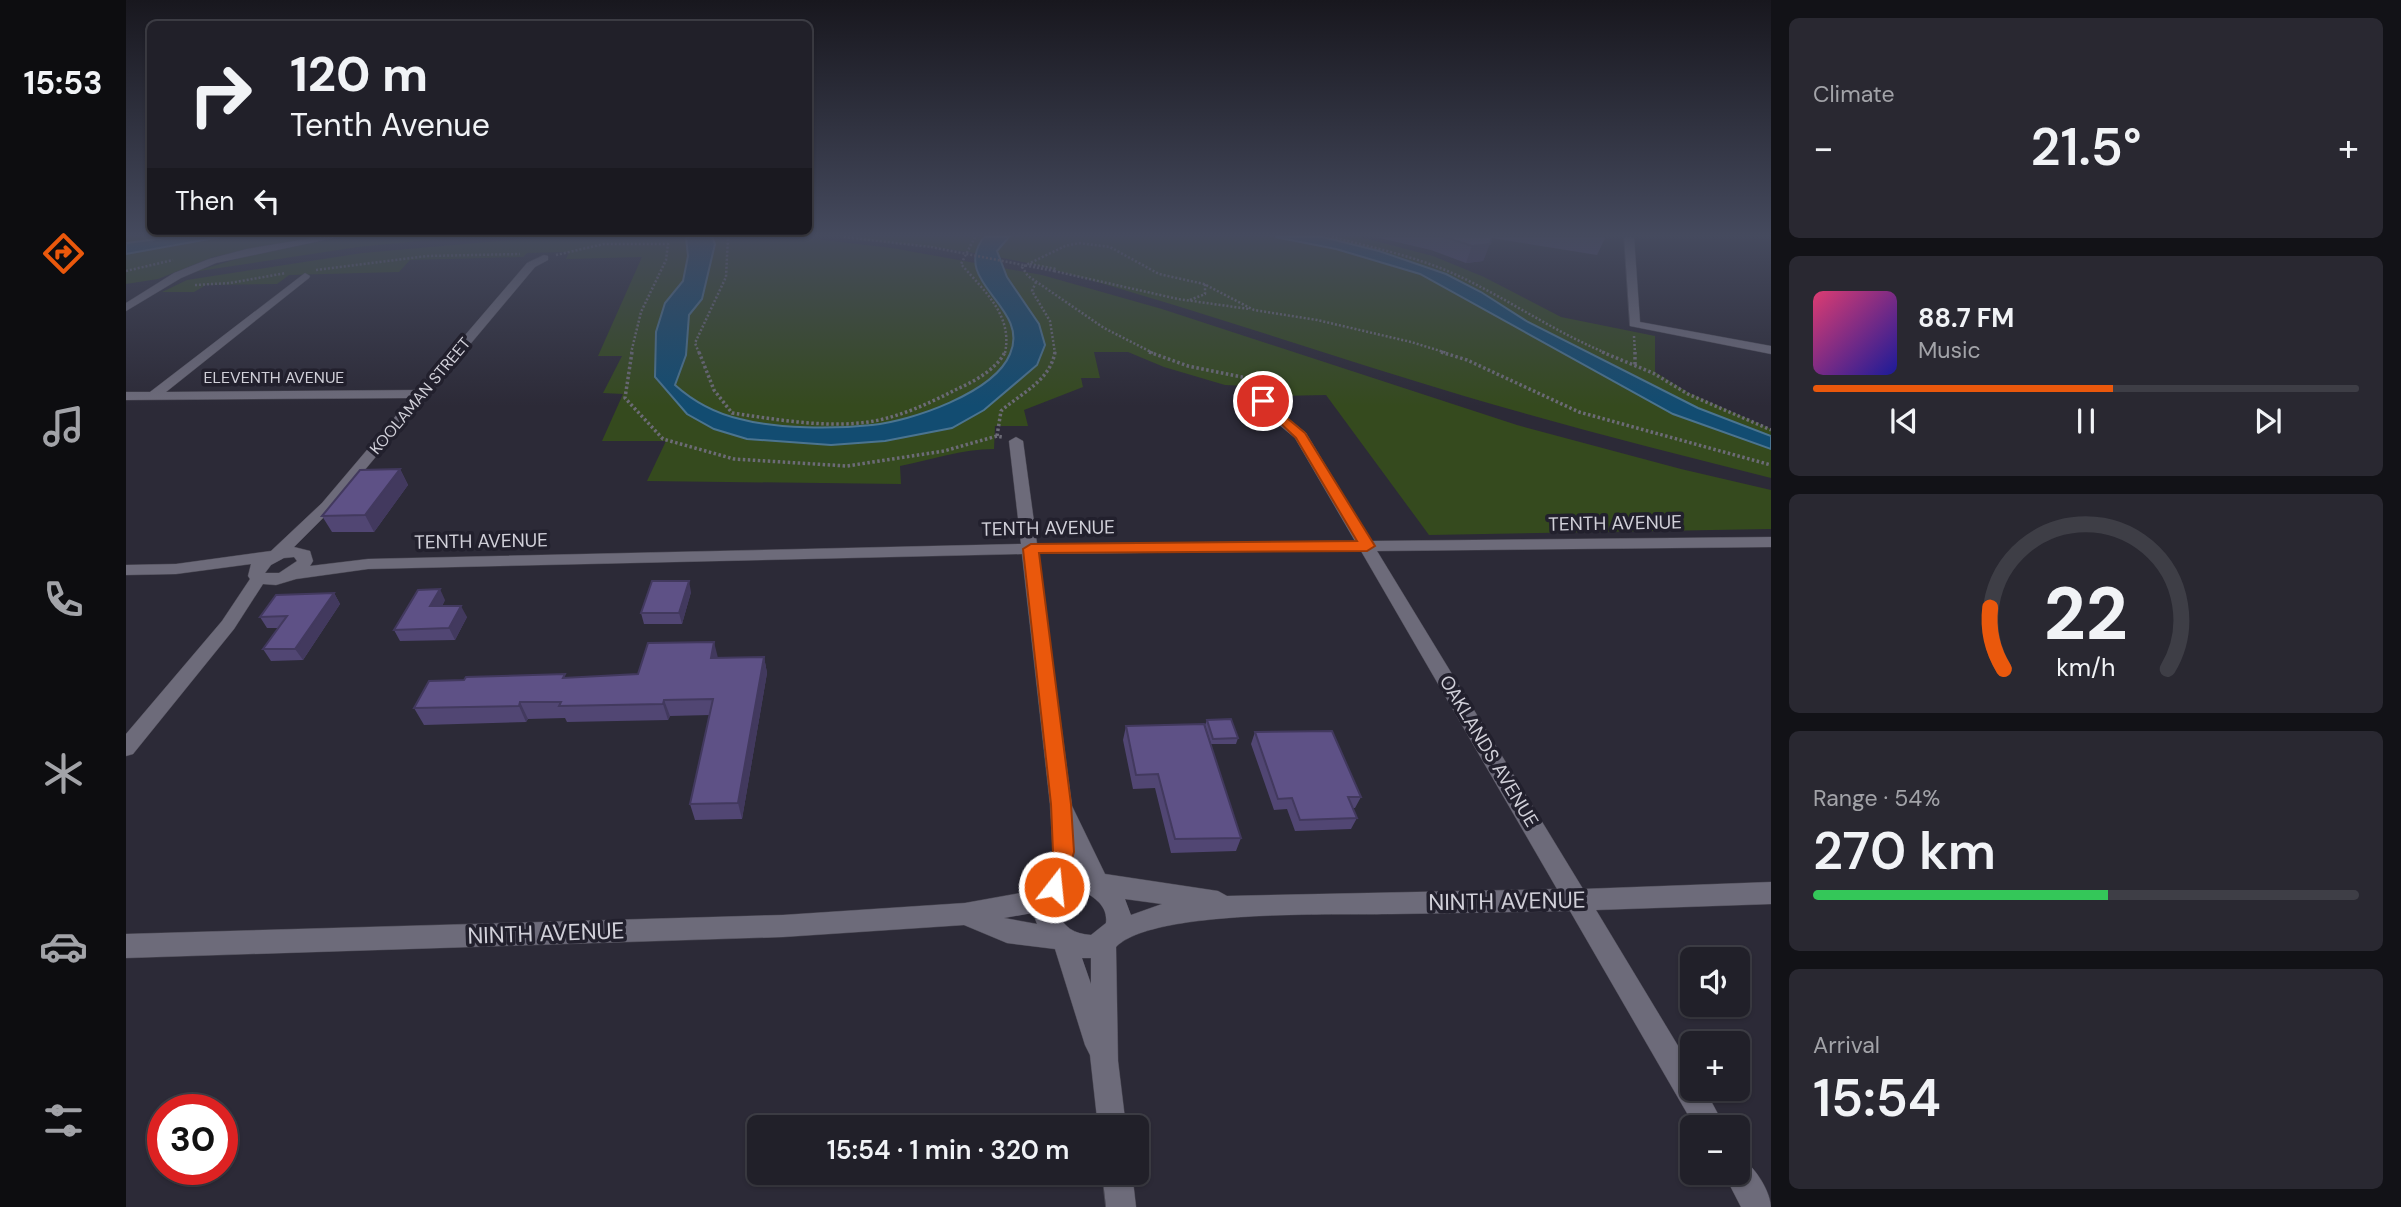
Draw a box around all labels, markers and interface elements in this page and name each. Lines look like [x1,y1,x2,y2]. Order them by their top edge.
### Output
text: 120 m [290,42,428,106]
icon: right [175,49,266,140]
text: 15:53 [24,62,102,104]
text: Climate [1813,79,1895,109]
text: Tenth Avenue [290,104,490,146]
text: 21.5° [2030,113,2142,181]
text: − [1813,123,1834,173]
text: + [2338,123,2359,173]
icon: left [248,182,286,220]
text: Then [175,184,234,218]
icon: directions [39,229,88,278]
text: 88.7 FM [1918,301,2014,335]
street label: KOOLAMAN STREET [365,333,475,459]
text: Music [1918,335,1981,365]
street label: ELEVENTH AVENUE [204,367,344,388]
pin [1233,371,1293,431]
icon: arrive [1244,382,1282,420]
icon: music [39,402,88,451]
icon: previous [1885,402,1923,440]
icon: pause [2067,402,2105,440]
icon: next [2249,402,2287,440]
street label: TENTH AVENUE [1548,509,1682,537]
street label: TENTH AVENUE [981,514,1115,542]
street label: TENTH AVENUE [414,527,548,555]
text: 22 [2044,568,2128,663]
icon: phone [39,575,88,624]
text: km/h [2056,651,2116,684]
street label: OAKLANDS AVENUE [1434,670,1544,832]
icon: climate [39,749,88,798]
text: Range · 54% [1813,783,1940,813]
text: 270 km [1813,817,1996,885]
position arrow [1017,850,1091,924]
street label: NINTH AVENUE [1428,885,1586,917]
street label: NINTH AVENUE [467,915,625,951]
icon: car [39,922,88,971]
map controls [1680,947,1750,1185]
button: sound [1680,947,1750,1017]
text: Arrival [1813,1030,1880,1060]
button: + [1680,1031,1750,1101]
text: 15:54 [1813,1064,1941,1132]
speed limit sign: 30 [147,1094,238,1185]
icon: filters [39,1096,88,1145]
button: − [1680,1115,1750,1185]
text: 15:54 · 1 min · 320 m [827,1133,1069,1167]

